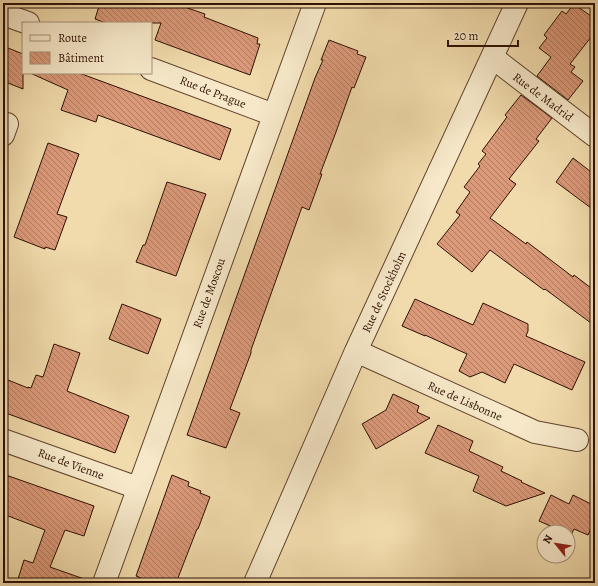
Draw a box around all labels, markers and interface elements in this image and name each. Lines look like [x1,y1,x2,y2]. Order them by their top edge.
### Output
legend [22,22,152,74]
scale bar [448,22,518,48]
text: 20 m [454,28,478,44]
text: Route [58,30,87,46]
text: Bâtiment [58,50,104,66]
street label: Rue de Madrid [509,69,577,125]
street label: Rue de Prague [178,72,248,112]
street label: Rue de Stockholm [358,249,410,335]
street label: Rue de Moscou [189,255,229,330]
street label: Rue de Lisbonne [425,377,505,425]
street label: Rue de Vienne [36,445,106,483]
north arrow [536,524,576,564]
text: N [539,532,556,546]

